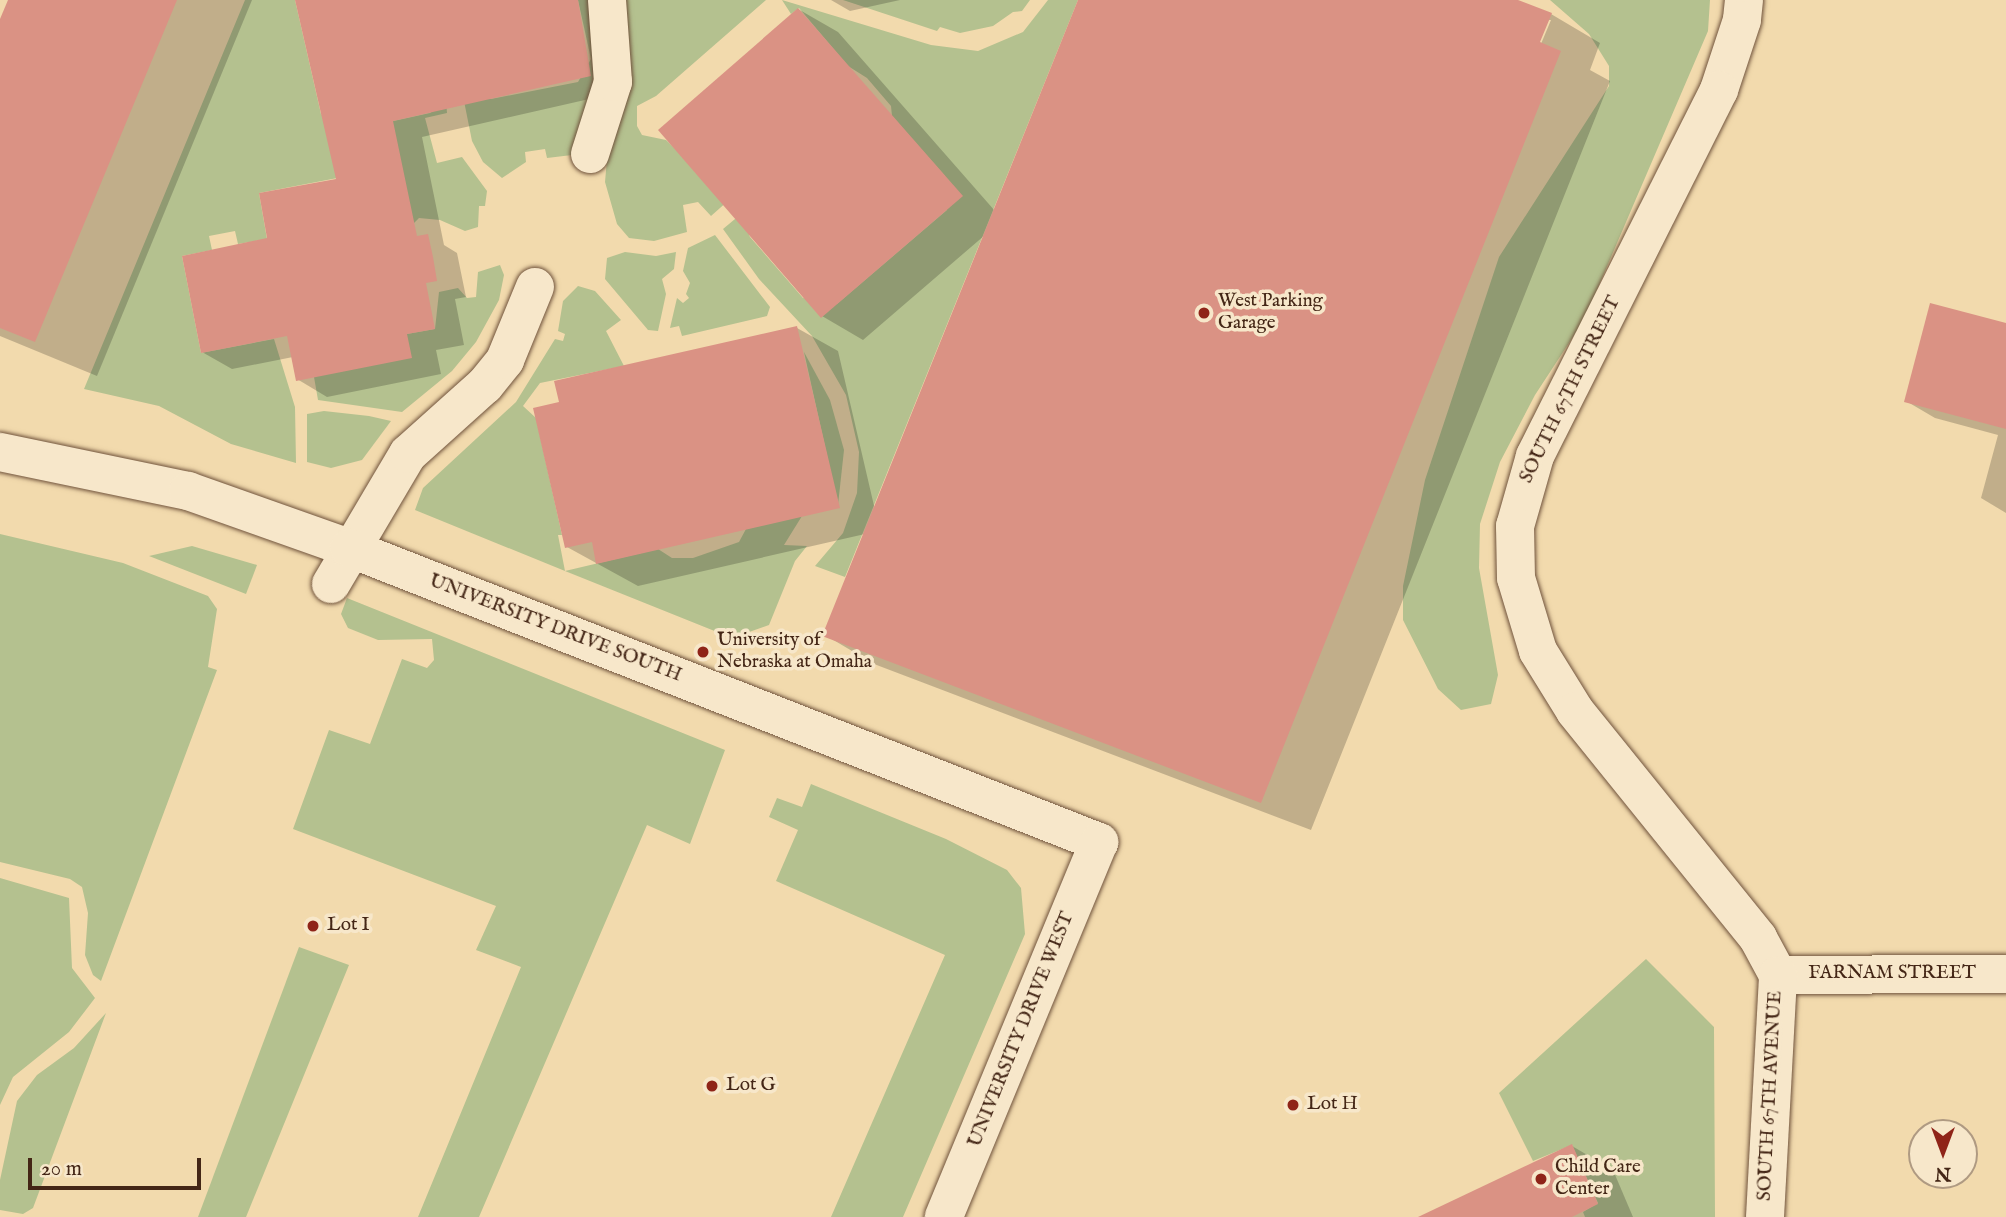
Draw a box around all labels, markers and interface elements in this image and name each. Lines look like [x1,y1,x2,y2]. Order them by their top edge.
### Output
place label: West Parking Garage [1218,291,1323,335]
street label: SOUTH 67TH STREET [1516,293,1626,487]
marker: West Parking Garage [1196,305,1212,321]
street label: UNIVERSITY DRIVE SOUTH [426,570,684,688]
place label: University of Nebraska at Omaha [717,630,872,674]
marker: University of Nebraska at Omaha [695,644,711,660]
street label: UNIVERSITY DRIVE WEST [964,909,1080,1151]
place label: Lot I [327,915,370,937]
marker: Lot I [305,918,321,934]
street label: FARNAM STREET [1808,963,1976,985]
street label: SOUTH 67TH AVENUE [1754,990,1788,1202]
place label: Lot G [726,1075,776,1097]
marker: Lot G [704,1078,720,1094]
place label: Lot H [1307,1094,1358,1116]
marker: Lot H [1285,1097,1301,1113]
north arrow [1908,1119,1978,1189]
scale bar [32,1144,205,1188]
text: 20 m [41,1156,82,1183]
place label: Child Care Center [1555,1157,1641,1201]
text: N [1935,1161,1951,1185]
marker: Child Care Center [1533,1171,1549,1187]

